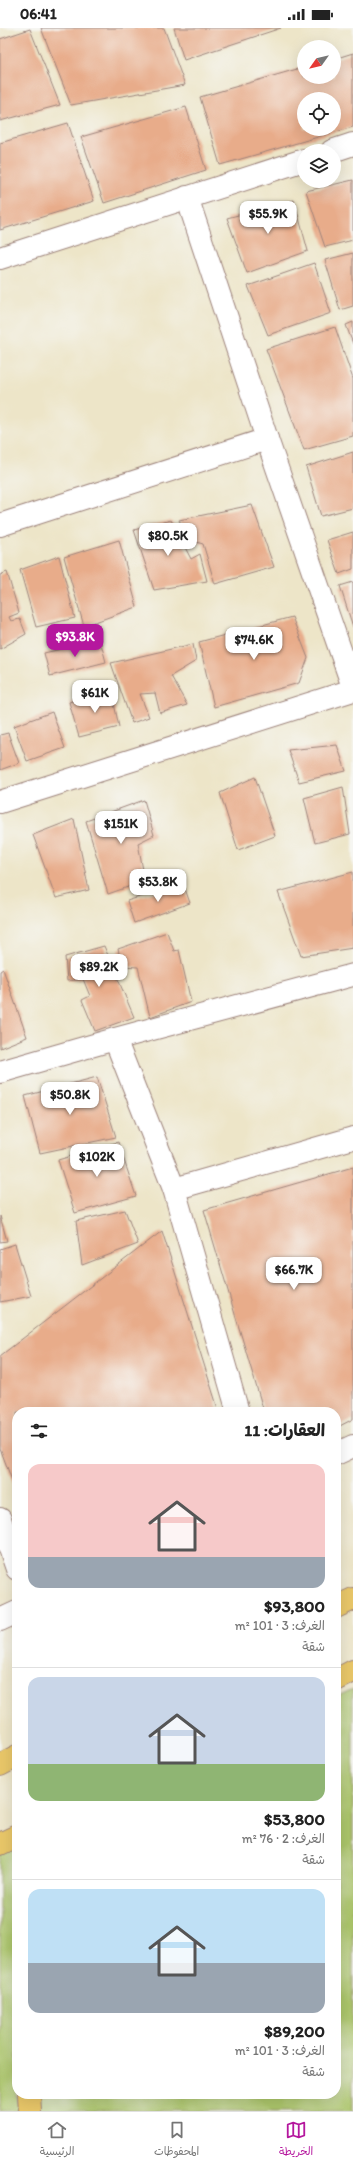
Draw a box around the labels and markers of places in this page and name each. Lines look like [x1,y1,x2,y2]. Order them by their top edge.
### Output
pin: $55.9K [235,201,301,235]
pin: $80.5K [135,523,201,557]
pin: $93.8K [42,624,108,658]
pin: $74.6K [221,627,287,661]
pin: $61K [71,680,119,714]
pin: $151K [93,811,149,845]
pin: $53.8K [125,869,191,903]
pin: $89.2K [66,954,132,988]
pin: $50.8K [37,1082,103,1116]
pin: $102K [69,1144,125,1178]
pin: $66.7K [261,1257,327,1291]

